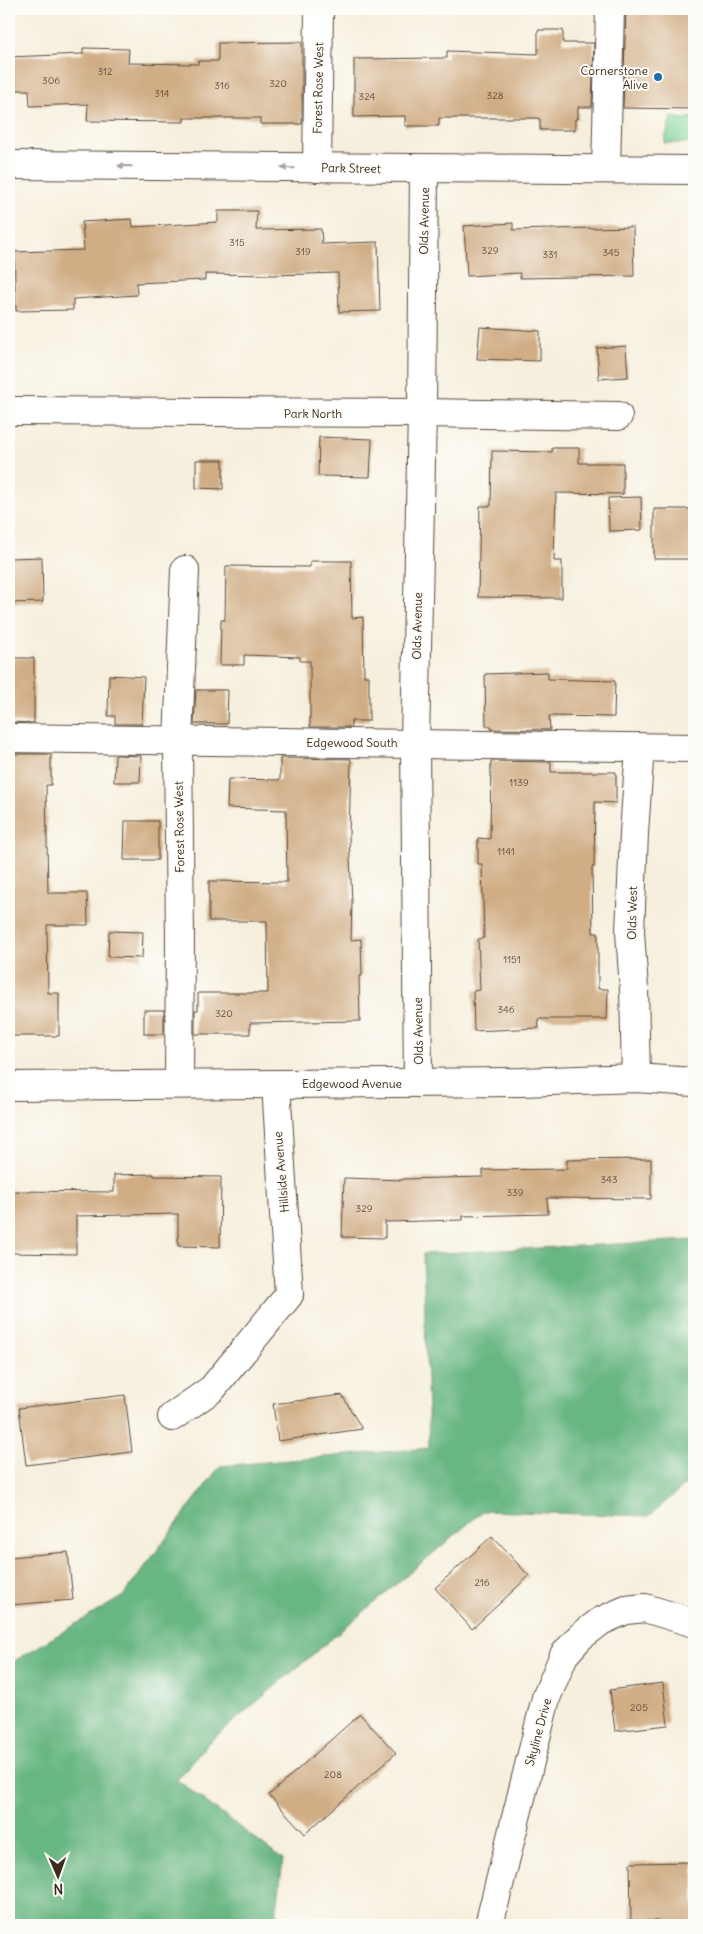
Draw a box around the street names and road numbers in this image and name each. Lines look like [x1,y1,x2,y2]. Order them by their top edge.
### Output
street label: Forest Rose West [310,42,326,134]
street label: Park Street [321,160,381,176]
street label: Olds Avenue [416,187,432,255]
street label: Park North [284,406,342,421]
street label: Olds Avenue [409,592,425,660]
street label: Edgewood South [306,735,398,750]
street label: Forest Rose West [171,781,187,873]
street label: Olds West [624,886,640,940]
street label: Olds Avenue [410,997,426,1065]
street label: Edgewood Avenue [302,1076,402,1091]
street label: Hillside Avenue [270,1131,292,1213]
street label: Skyline Drive [522,1696,554,1768]

